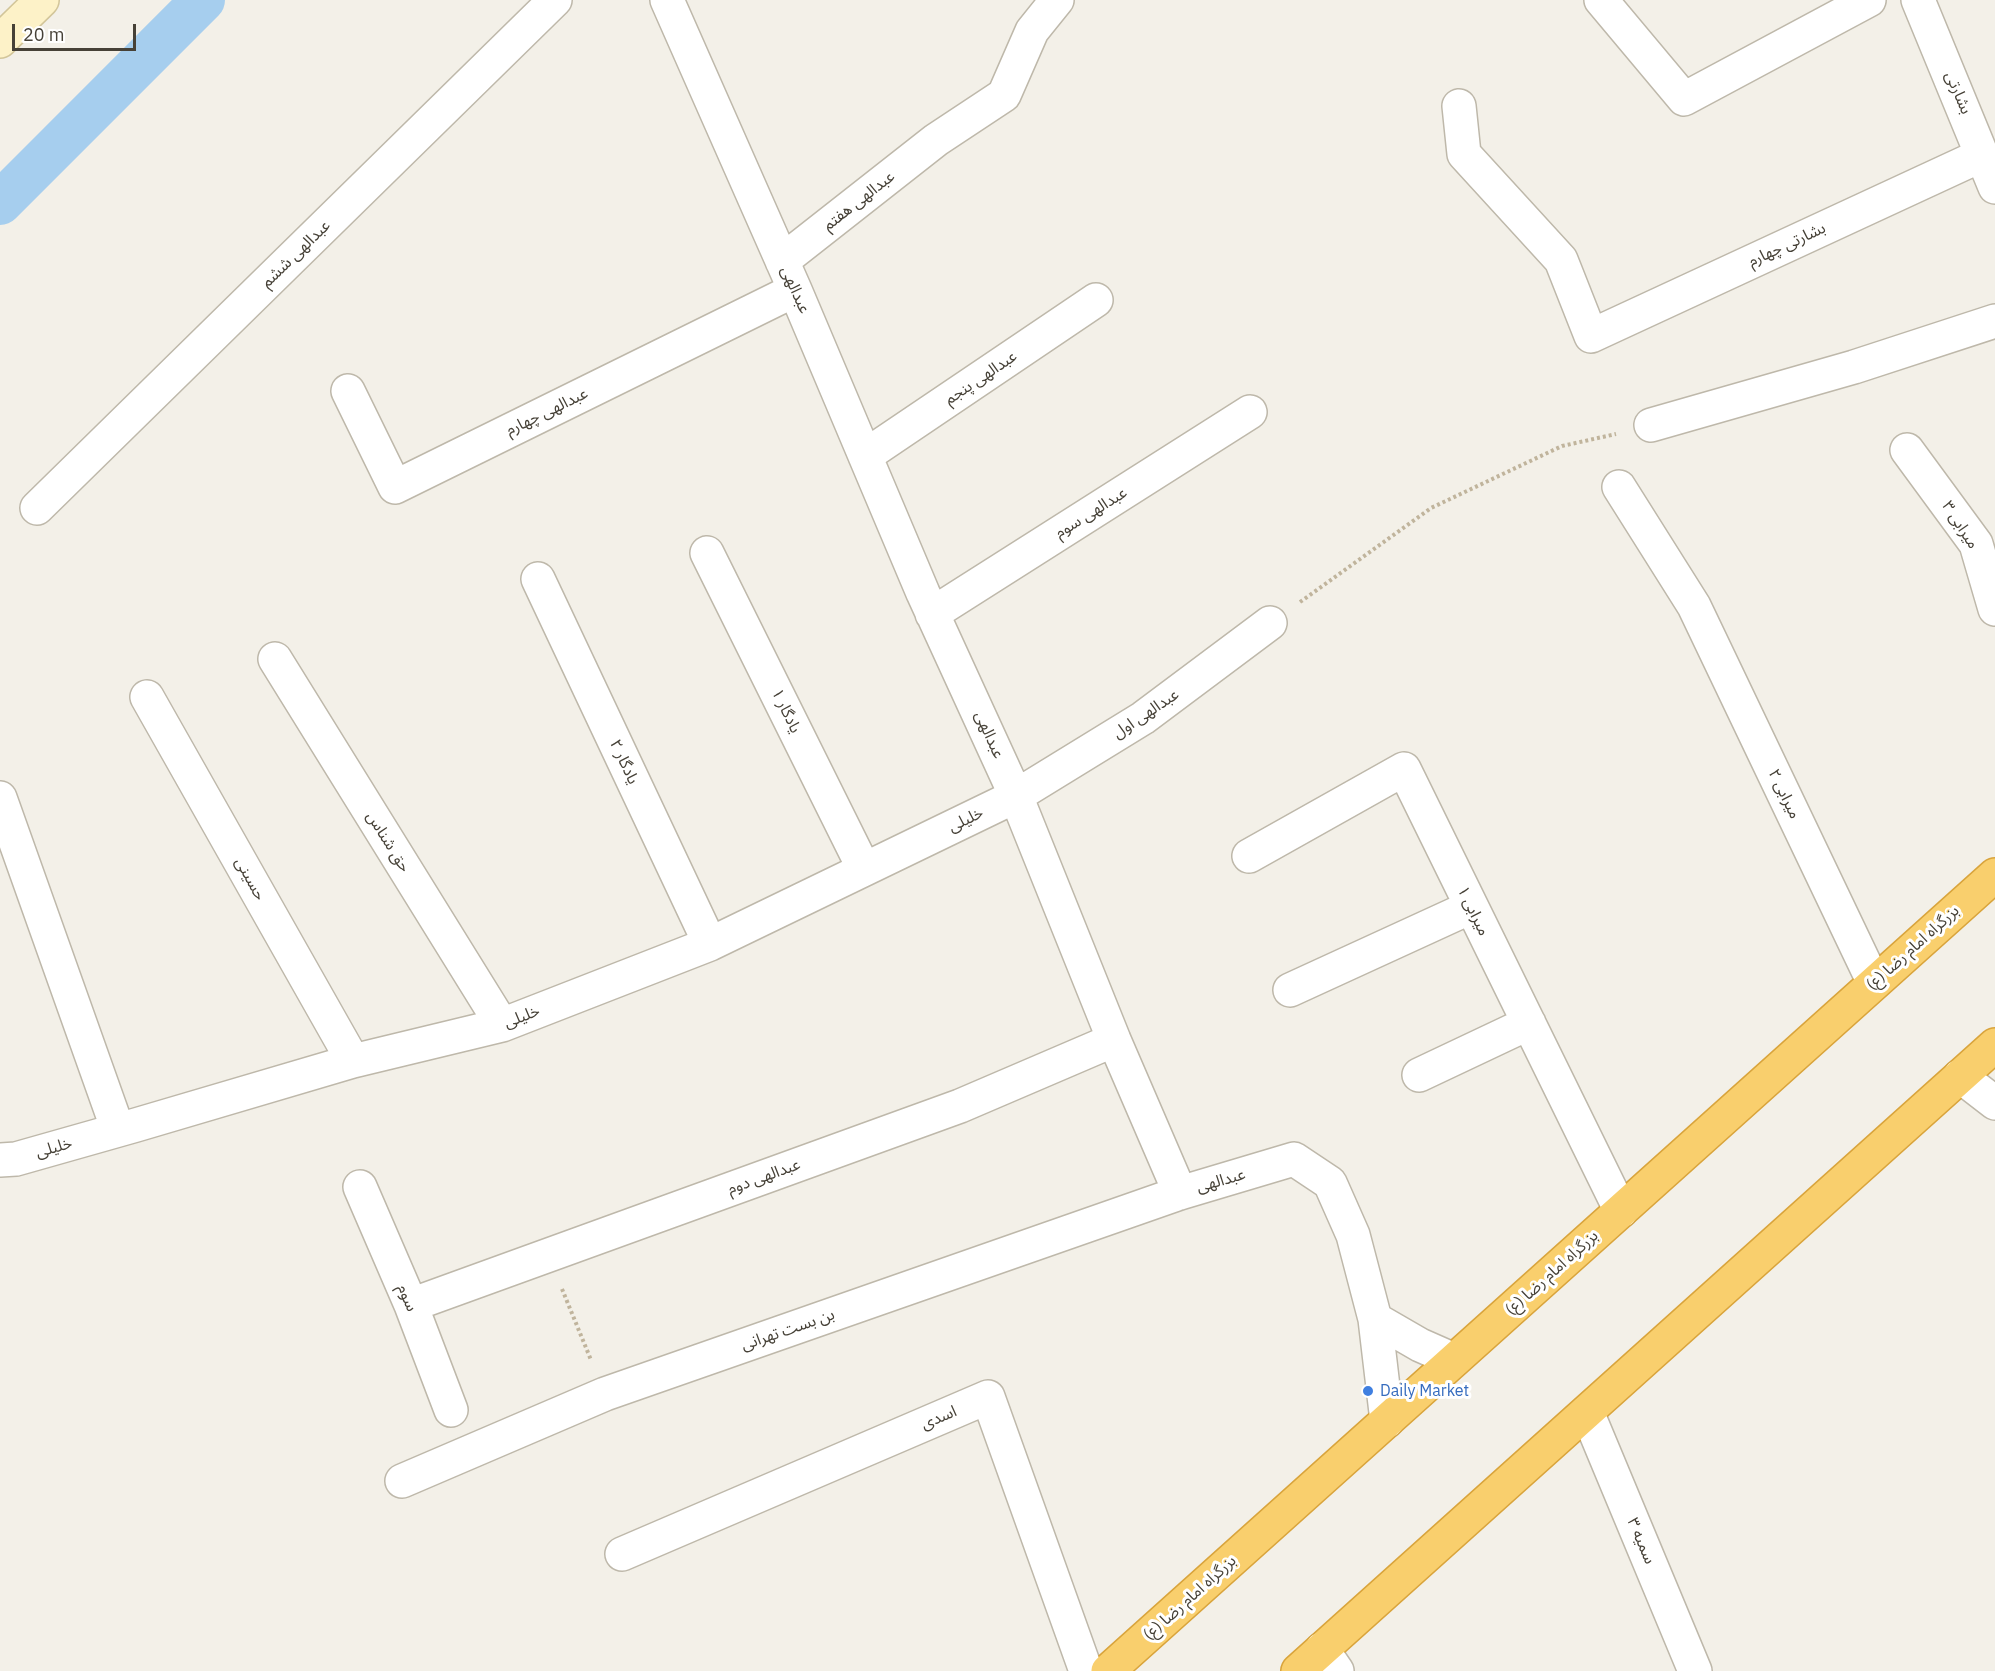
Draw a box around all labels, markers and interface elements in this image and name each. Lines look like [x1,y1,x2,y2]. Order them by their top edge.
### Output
scale bar [15,12,140,50]
text: 20 m [23,23,65,46]
street label: بشارتی [1940,69,1976,117]
street label: عبدالهی هفتم [819,167,899,235]
street label: عبدالهی ششم [257,216,335,292]
street label: بشارتی چهارم [1745,219,1829,271]
street label: عبدالهی [776,263,814,317]
street label: عبدالهی پنجم [941,347,1021,409]
street label: عبدالهی چهارم [503,384,591,440]
street label: عبدالهی سوم [1051,483,1131,543]
street label: میرابی ۳ [1937,497,1983,553]
street label: عبدالهی اول [1109,685,1183,743]
street label: یادگار ۱ [767,686,805,736]
street label: عبدالهی [970,708,1008,762]
street label: یادگار ۲ [605,737,643,787]
street label: میرابی ۲ [1764,766,1804,822]
street label: خلیلی [945,803,987,837]
street label: حق شناس [362,808,414,876]
street label: حسینی [230,854,270,904]
street label: میرابی ۱ [1453,883,1493,939]
street label: بزرگراه امام رضا (ع) [1863,901,1963,995]
street label: خلیلی [501,1001,543,1033]
street label: خلیلی [34,1134,74,1162]
street label: عبدالهی دوم [725,1155,803,1199]
street label: عبدالهی [1194,1165,1248,1197]
street label: بزرگراه امام رضا (ع) [1502,1226,1602,1320]
street label: سوم [393,1281,421,1315]
street label: بن بست تهرانی [739,1305,837,1355]
place label: Daily Market [1380,1381,1469,1401]
marker: Daily Market [1361,1384,1375,1398]
street label: اسدی [918,1402,960,1434]
street label: سمیه ۳ [1623,1515,1659,1567]
street label: بزرگراه امام رضا (ع) [1140,1551,1240,1645]

